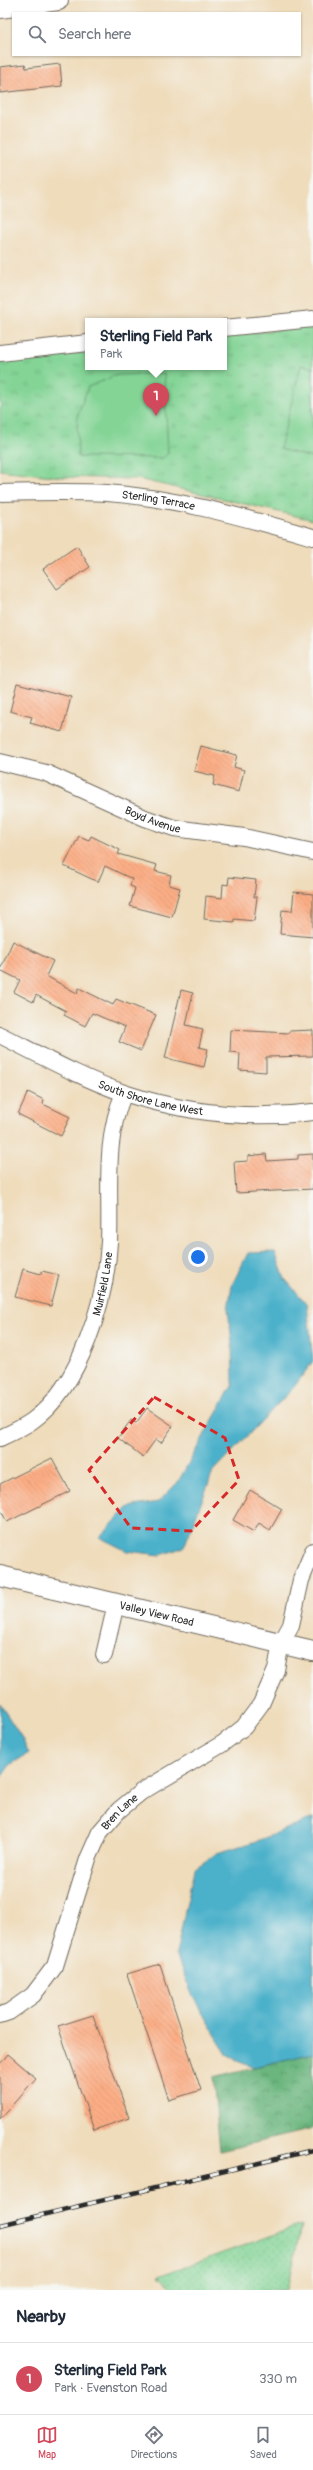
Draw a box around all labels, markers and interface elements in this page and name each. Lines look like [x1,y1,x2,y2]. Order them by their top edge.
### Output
search box [12,12,301,56]
icon: search [26,23,48,45]
text: Search here [58,25,131,44]
popup [85,318,227,370]
text: Sterling Field Park [100,327,212,346]
text: Park [100,346,123,362]
pin: 1 [143,383,169,416]
street label: Sterling Terrace [121,488,197,513]
street label: Boyd Avenue [123,804,182,836]
street label: South Shore Lane West [96,1078,204,1118]
your location [188,1247,208,1267]
street label: Muirfield Lane [90,1251,115,1317]
street label: Valley View Road [118,1599,195,1629]
street label: Bren Lane [99,1791,141,1833]
text: Nearby [16,2306,65,2327]
text: Sterling Field Park [54,2361,166,2380]
text: 1 [26,2371,32,2387]
text: 330 m [259,2371,297,2387]
text: Park · Evenston Road [54,2380,167,2396]
tab: Map [36,2424,58,2461]
tab: Directions [130,2424,177,2461]
tab: Saved [250,2424,277,2461]

